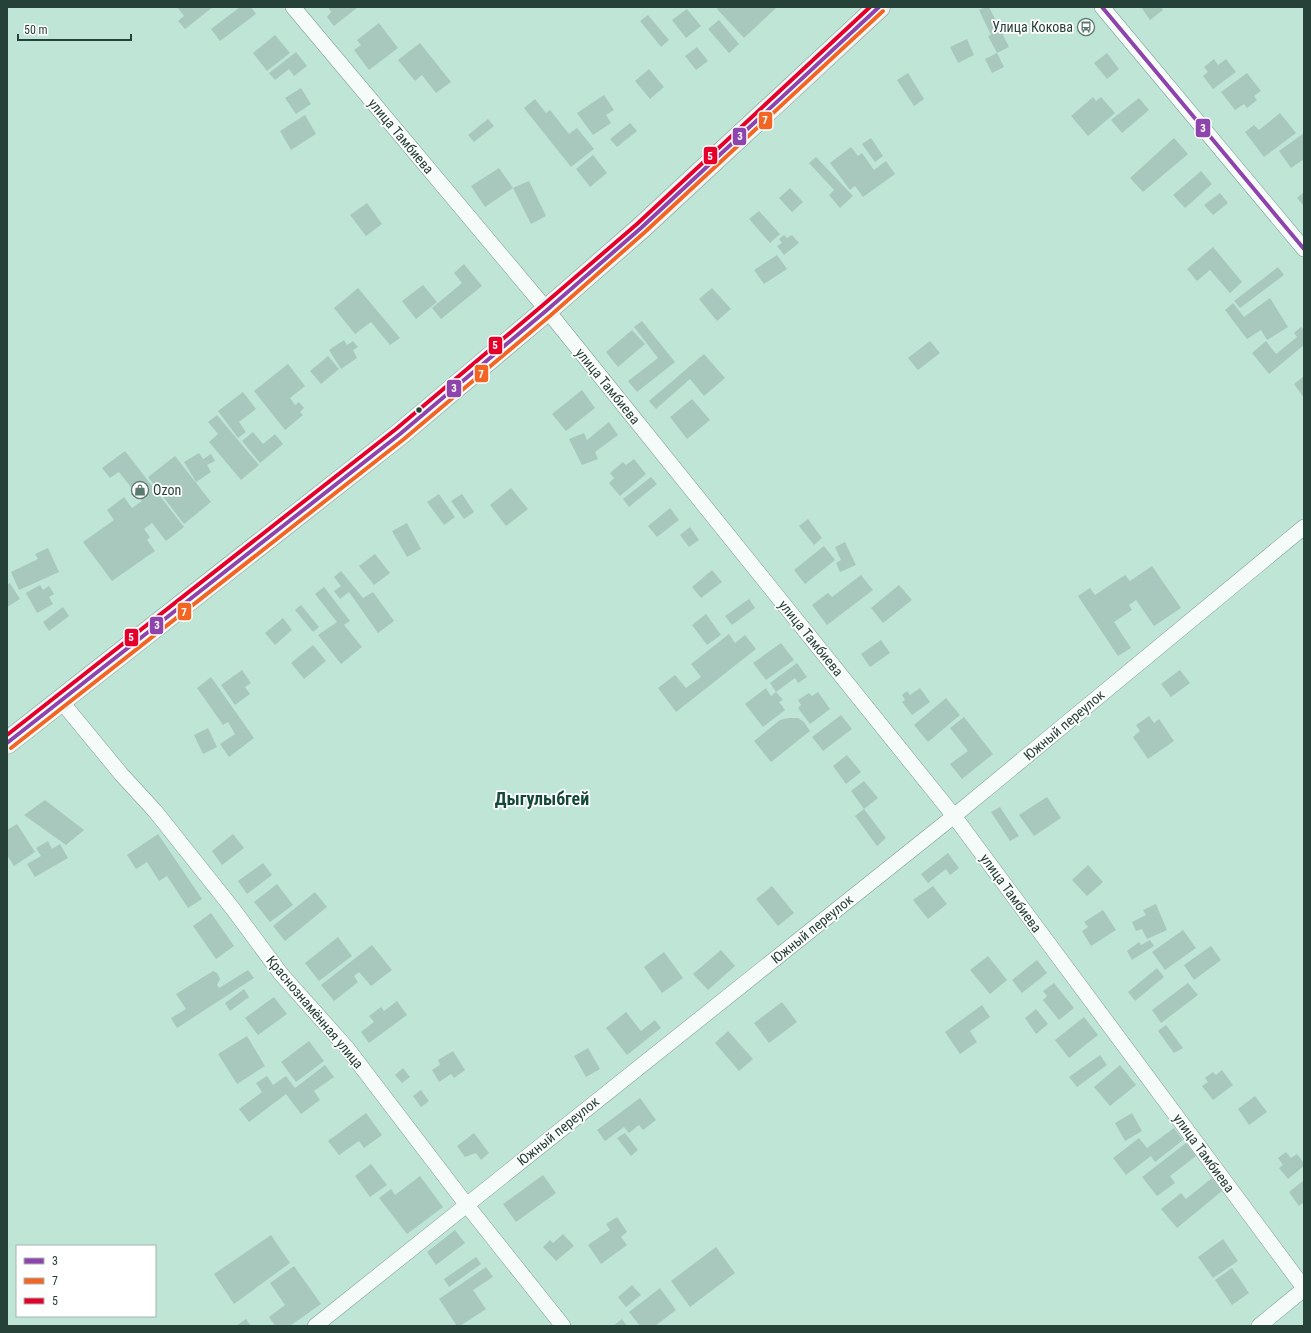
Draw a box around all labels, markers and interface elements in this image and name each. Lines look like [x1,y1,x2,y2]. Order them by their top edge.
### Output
scale bar [18,16,131,42]
bus stop icon: Улица Кокова [1076,17,1096,37]
place label: Улица Кокова [992,19,1073,35]
text: 50 m [24,23,48,37]
street label: улица Тамбиева [365,95,437,177]
line badge: 7 [758,111,773,130]
text: 7 [762,114,768,127]
line badge: 3 [1195,118,1211,138]
text: 3 [1200,122,1206,135]
line badge: 3 [732,127,747,146]
text: 3 [737,130,743,143]
line badge: 5 [703,146,718,165]
text: 5 [707,150,713,163]
line badge: 5 [488,336,503,355]
text: 5 [492,339,498,352]
street label: улица Тамбиева [572,345,644,427]
line badge: 7 [474,364,489,383]
text: 7 [478,368,484,381]
line badge: 3 [446,379,462,398]
text: 3 [451,382,457,395]
unlabelled marker [414,405,424,415]
shop icon: Ozon [130,480,150,500]
place label: Ozon [153,482,181,498]
street label: улица Тамбиева [775,597,847,679]
line badge: 7 [177,602,192,621]
text: 7 [181,606,187,619]
line badge: 3 [149,616,164,635]
text: 3 [154,619,160,632]
line badge: 5 [124,628,139,647]
text: 5 [128,631,134,644]
street label: Южный переулок [1020,686,1108,763]
district label: Дыгулыбгей [495,788,589,809]
street label: улица Тамбиева [977,851,1045,935]
street label: Южный переулок [768,891,856,967]
street label: Краснознамённая улица [263,952,367,1072]
street label: Южный переулок [514,1093,602,1169]
street label: улица Тамбиева [1170,1111,1238,1195]
legend [16,1245,156,1317]
text: 3 [52,1254,58,1268]
text: 7 [52,1274,58,1288]
text: 5 [52,1294,58,1308]

